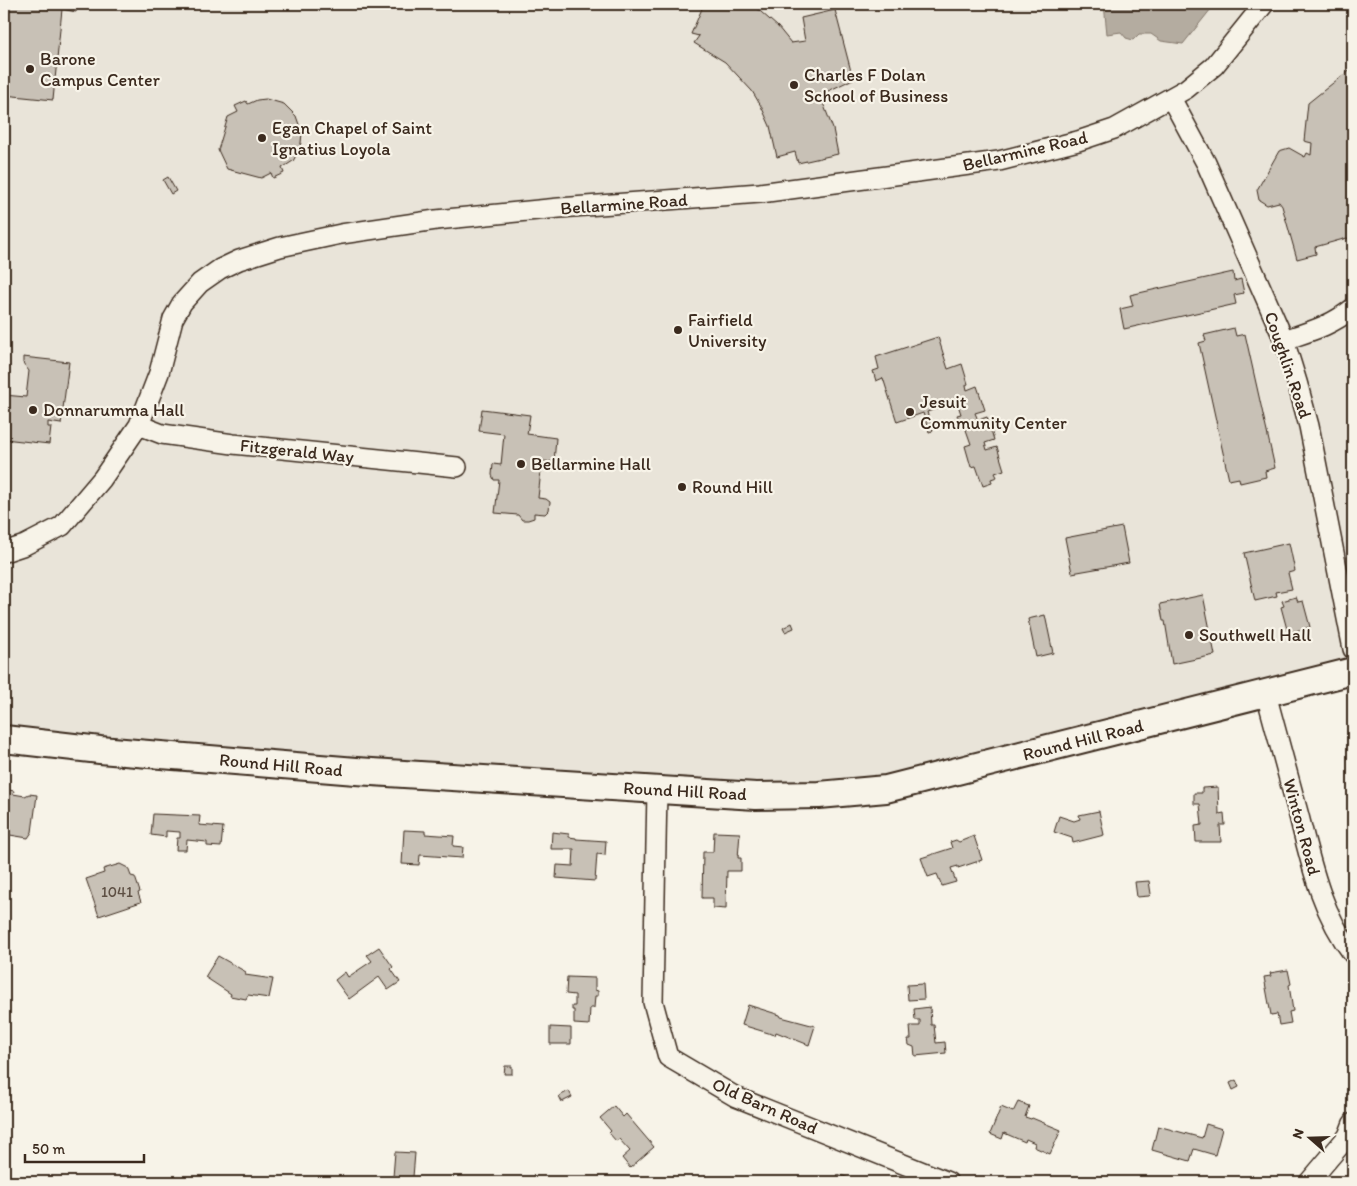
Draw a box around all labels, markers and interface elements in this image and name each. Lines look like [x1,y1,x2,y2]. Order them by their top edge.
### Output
place label: Barone Campus Center [40,48,161,91]
marker: Barone Campus Center [24,63,36,75]
place label: Charles F Dolan School of Business [804,64,948,107]
marker: Charles F Dolan School of Business [788,79,800,91]
place label: Egan Chapel of Saint Ignatius Loyola [272,117,432,160]
street label: Bellarmine Road [960,126,1090,176]
marker: Egan Chapel of Saint Ignatius Loyola [256,132,268,144]
street label: Bellarmine Road [560,189,689,219]
place label: Fairfield University [688,309,767,352]
street label: Coughlin Road [1259,309,1317,422]
marker: Fairfield University [672,324,684,336]
place label: Jesuit Community Center [920,391,1067,434]
place label: Donnarumma Hall [43,399,184,421]
marker: Donnarumma Hall [27,404,39,416]
marker: Jesuit Community Center [904,406,916,418]
street label: Fitzgerald Way [239,434,356,468]
place label: Bellarmine Hall [531,453,651,475]
marker: Bellarmine Hall [515,458,527,470]
place label: Round Hill [692,476,773,498]
marker: Round Hill [676,481,688,493]
place label: Southwell Hall [1199,624,1311,646]
marker: Southwell Hall [1183,629,1195,641]
street label: Round Hill Road [1020,714,1146,766]
street label: Round Hill Road [218,749,344,781]
street label: Winton Road [1278,776,1326,878]
street label: Round Hill Road [623,777,748,805]
house number: 1041 [101,883,133,901]
street label: Old Barn Road [709,1073,822,1139]
north arrow [1284,1114,1334,1164]
text: N [1289,1126,1308,1141]
scale bar [25,1131,144,1163]
text: 50 m [32,1140,65,1158]

